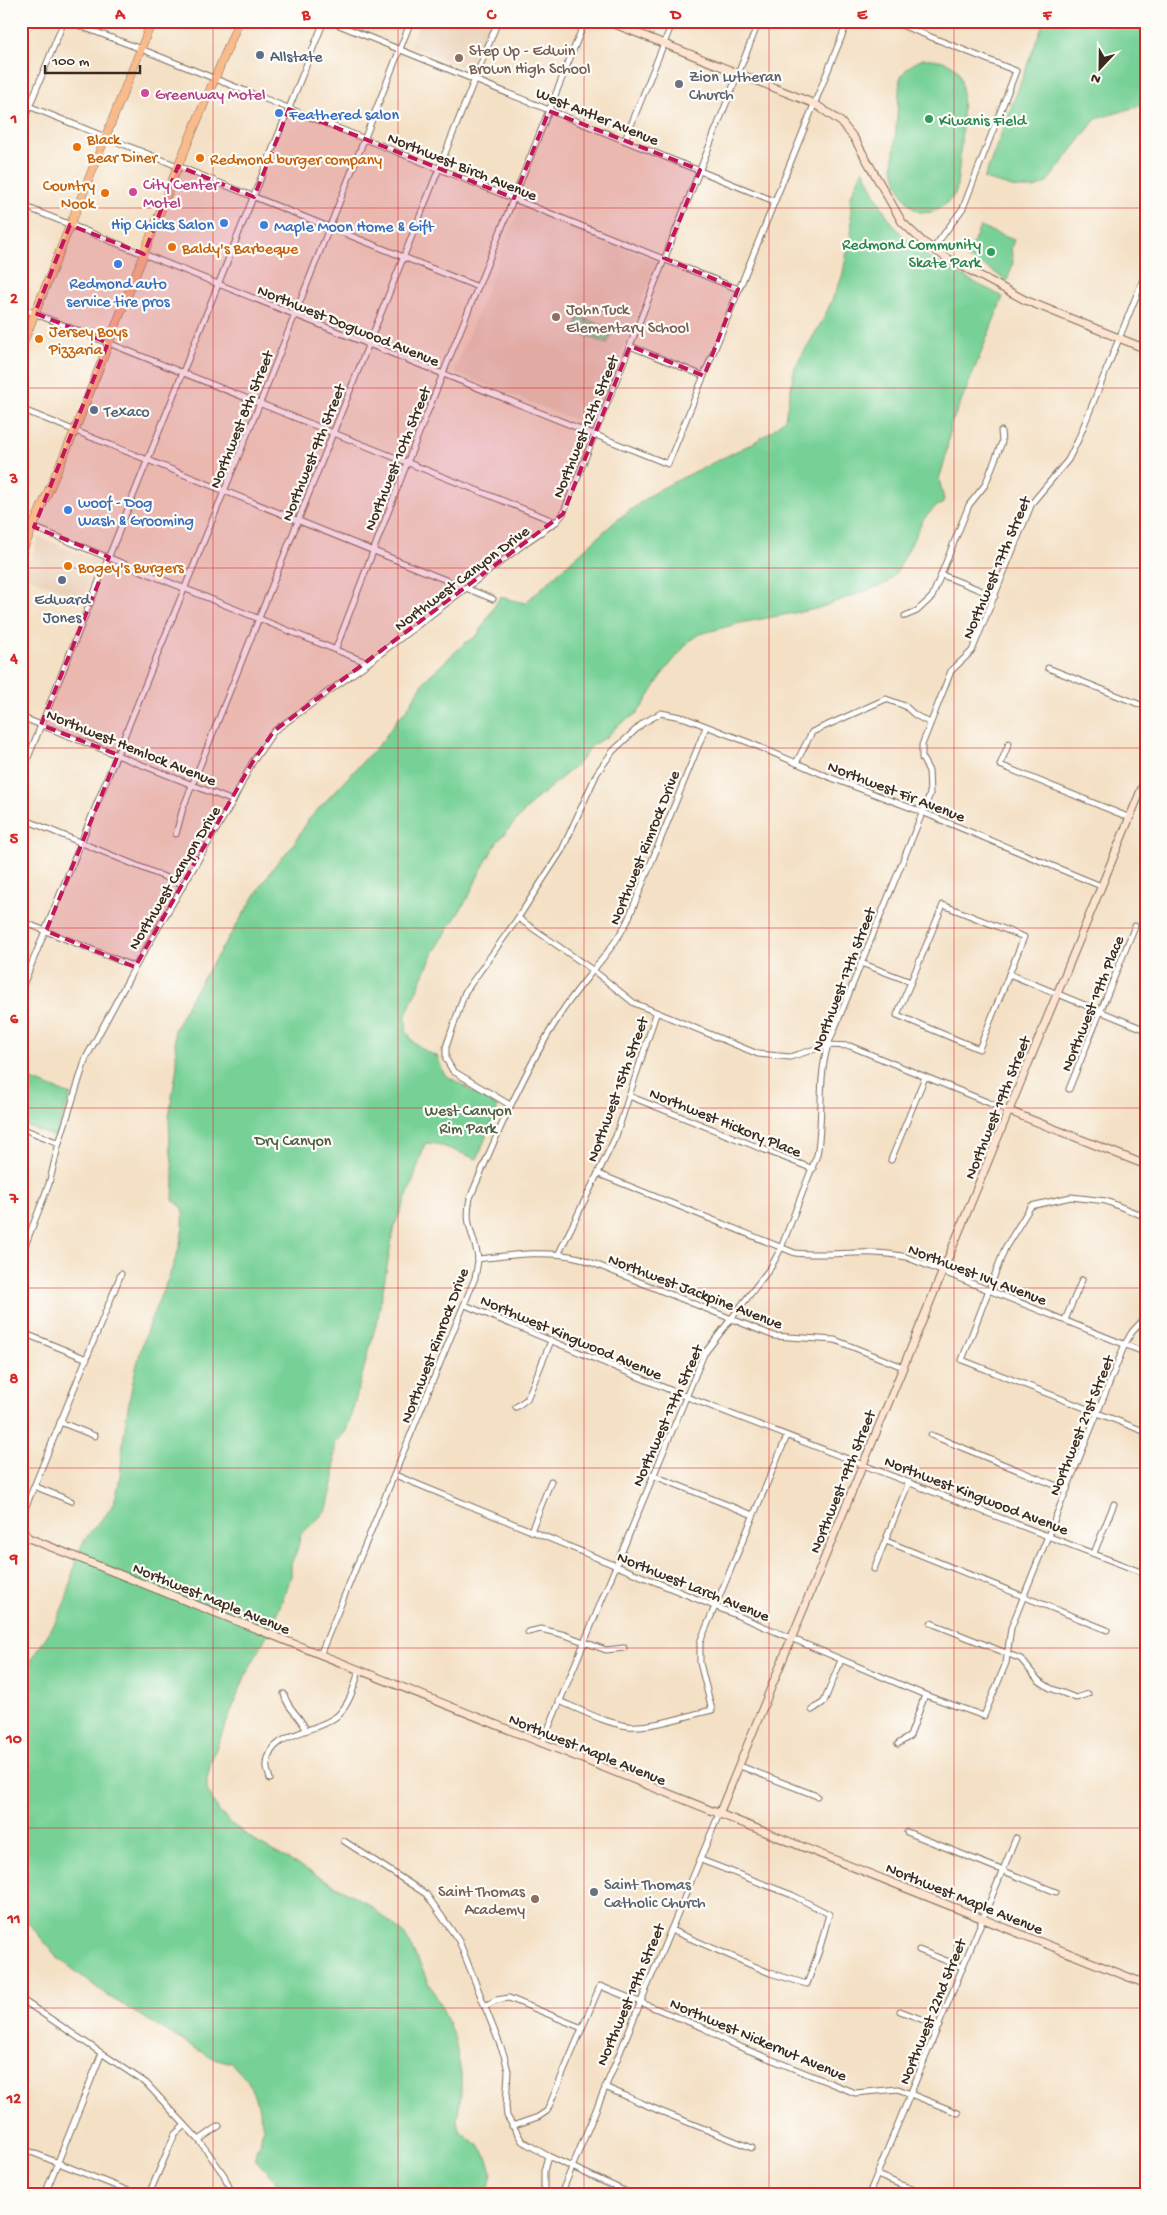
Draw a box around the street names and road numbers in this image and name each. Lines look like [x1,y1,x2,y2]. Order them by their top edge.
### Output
street label: West Antler Avenue [532,85,662,152]
street label: Northwest Birch Avenue [384,130,540,207]
street label: Northwest Dogwood Avenue [254,282,442,373]
street label: Northwest 8th Street [207,347,280,492]
street label: Northwest 12th Street [550,352,625,501]
street label: Northwest 9th Street [279,381,352,525]
street label: Northwest 10th Street [362,383,437,534]
street label: Northwest 17th Street [960,493,1037,642]
street label: Northwest Canyon Drive [392,522,535,637]
street label: Northwest Hemlock Avenue [43,706,219,792]
street label: Northwest Fir Avenue [824,758,968,828]
street label: Northwest Rimrock Drive [607,768,686,928]
street label: Northwest Canyon Drive [126,803,227,954]
street label: Northwest 17th Street [809,904,882,1055]
street label: Northwest 19th Place [1058,933,1130,1075]
street label: Northwest 15th Street [584,1014,655,1165]
street label: Northwest 19th Street [962,1033,1037,1183]
street label: Northwest Hickory Place [646,1085,804,1164]
street label: Northwest Ivy Avenue [905,1241,1049,1312]
street label: Northwest Jackpine Avenue [605,1251,785,1336]
street label: Northwest Rimrock Drive [398,1265,475,1427]
street label: Northwest Kingwood Avenue [477,1292,665,1386]
street label: Northwest 17th Street [629,1341,710,1490]
street label: Northwest 21st Street [1046,1352,1121,1499]
street label: Northwest 19th Street [807,1407,882,1557]
street label: Northwest Kingwood Avenue [881,1453,1071,1541]
street label: Northwest Larch Avenue [614,1549,772,1628]
street label: Northwest Maple Avenue [129,1560,293,1641]
street label: Northwest Maple Avenue [505,1711,669,1792]
street label: Northwest Maple Avenue [882,1860,1046,1941]
street label: Northwest 19th Street [594,1920,671,2069]
street label: Northwest 22nd Street [896,1935,973,2088]
street label: Northwest Nickernut Avenue [666,1995,850,2087]

